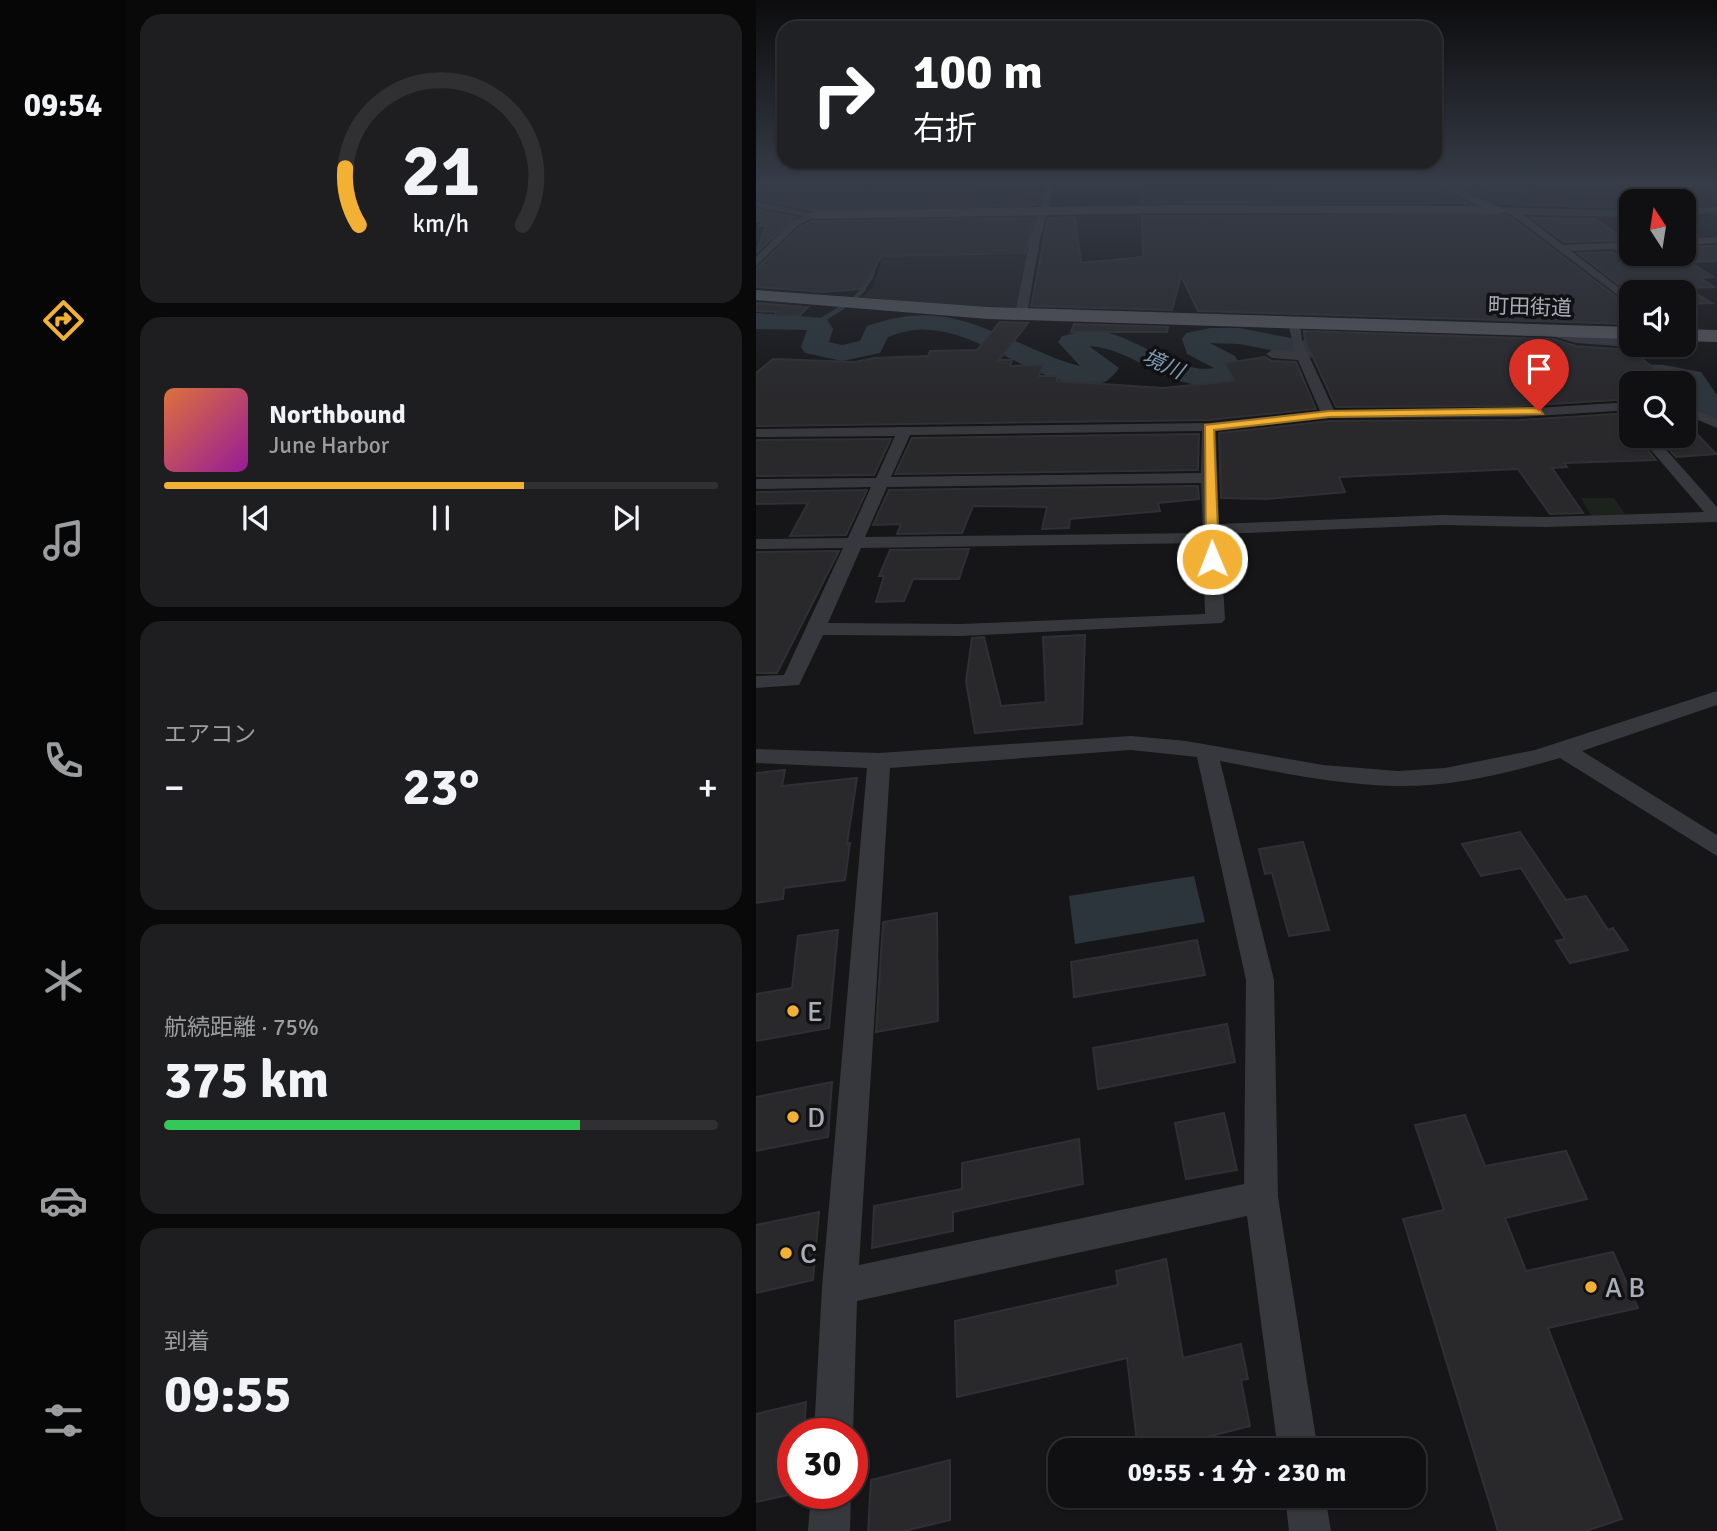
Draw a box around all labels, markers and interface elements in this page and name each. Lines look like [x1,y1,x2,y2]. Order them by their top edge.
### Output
text: 100 m [913,42,1043,102]
icon: right [798,49,889,140]
text: 09:54 [24,86,102,125]
text: 右折 [913,109,977,148]
text: 21 [402,127,480,216]
north arrow [1619,189,1696,266]
map controls [1619,189,1696,448]
text: km/h [413,208,469,239]
button: sound [1619,280,1696,357]
street label: 町田街道 [1488,293,1572,321]
icon: directions [39,296,88,345]
pin [1509,339,1569,411]
water label: 境川 [1139,344,1189,385]
icon: arrive [1520,350,1558,388]
button: search [1619,371,1696,448]
text: Northbound [269,399,406,431]
text: June Harbor [269,431,389,460]
icon: previous [237,499,275,537]
icon: pause [422,499,460,537]
icon: next [607,499,645,537]
icon: music [39,516,88,565]
position arrow [1175,522,1249,596]
text: エアコン [164,720,256,749]
icon: phone [39,736,88,785]
text: 23° [403,755,479,819]
text: − [164,764,185,811]
text: + [697,764,718,811]
icon: climate [39,956,88,1005]
place label: E [807,995,823,1029]
marker: E [785,1003,801,1019]
text: 航続距離 · 75% [164,1013,319,1042]
text: 375 km [164,1048,329,1112]
place label: D [807,1101,825,1135]
marker: D [785,1109,801,1125]
icon: car [39,1176,88,1225]
place label: C [800,1237,817,1271]
marker: C [778,1245,794,1261]
place label: A B [1605,1271,1645,1305]
marker: A B [1583,1279,1599,1295]
text: 到着 [164,1327,210,1356]
text: 09:55 [164,1362,292,1426]
icon: filters [39,1396,88,1445]
speed limit sign: 30 [777,1418,868,1509]
text: 09:55 · 1 分 · 230 m [1128,1457,1346,1489]

